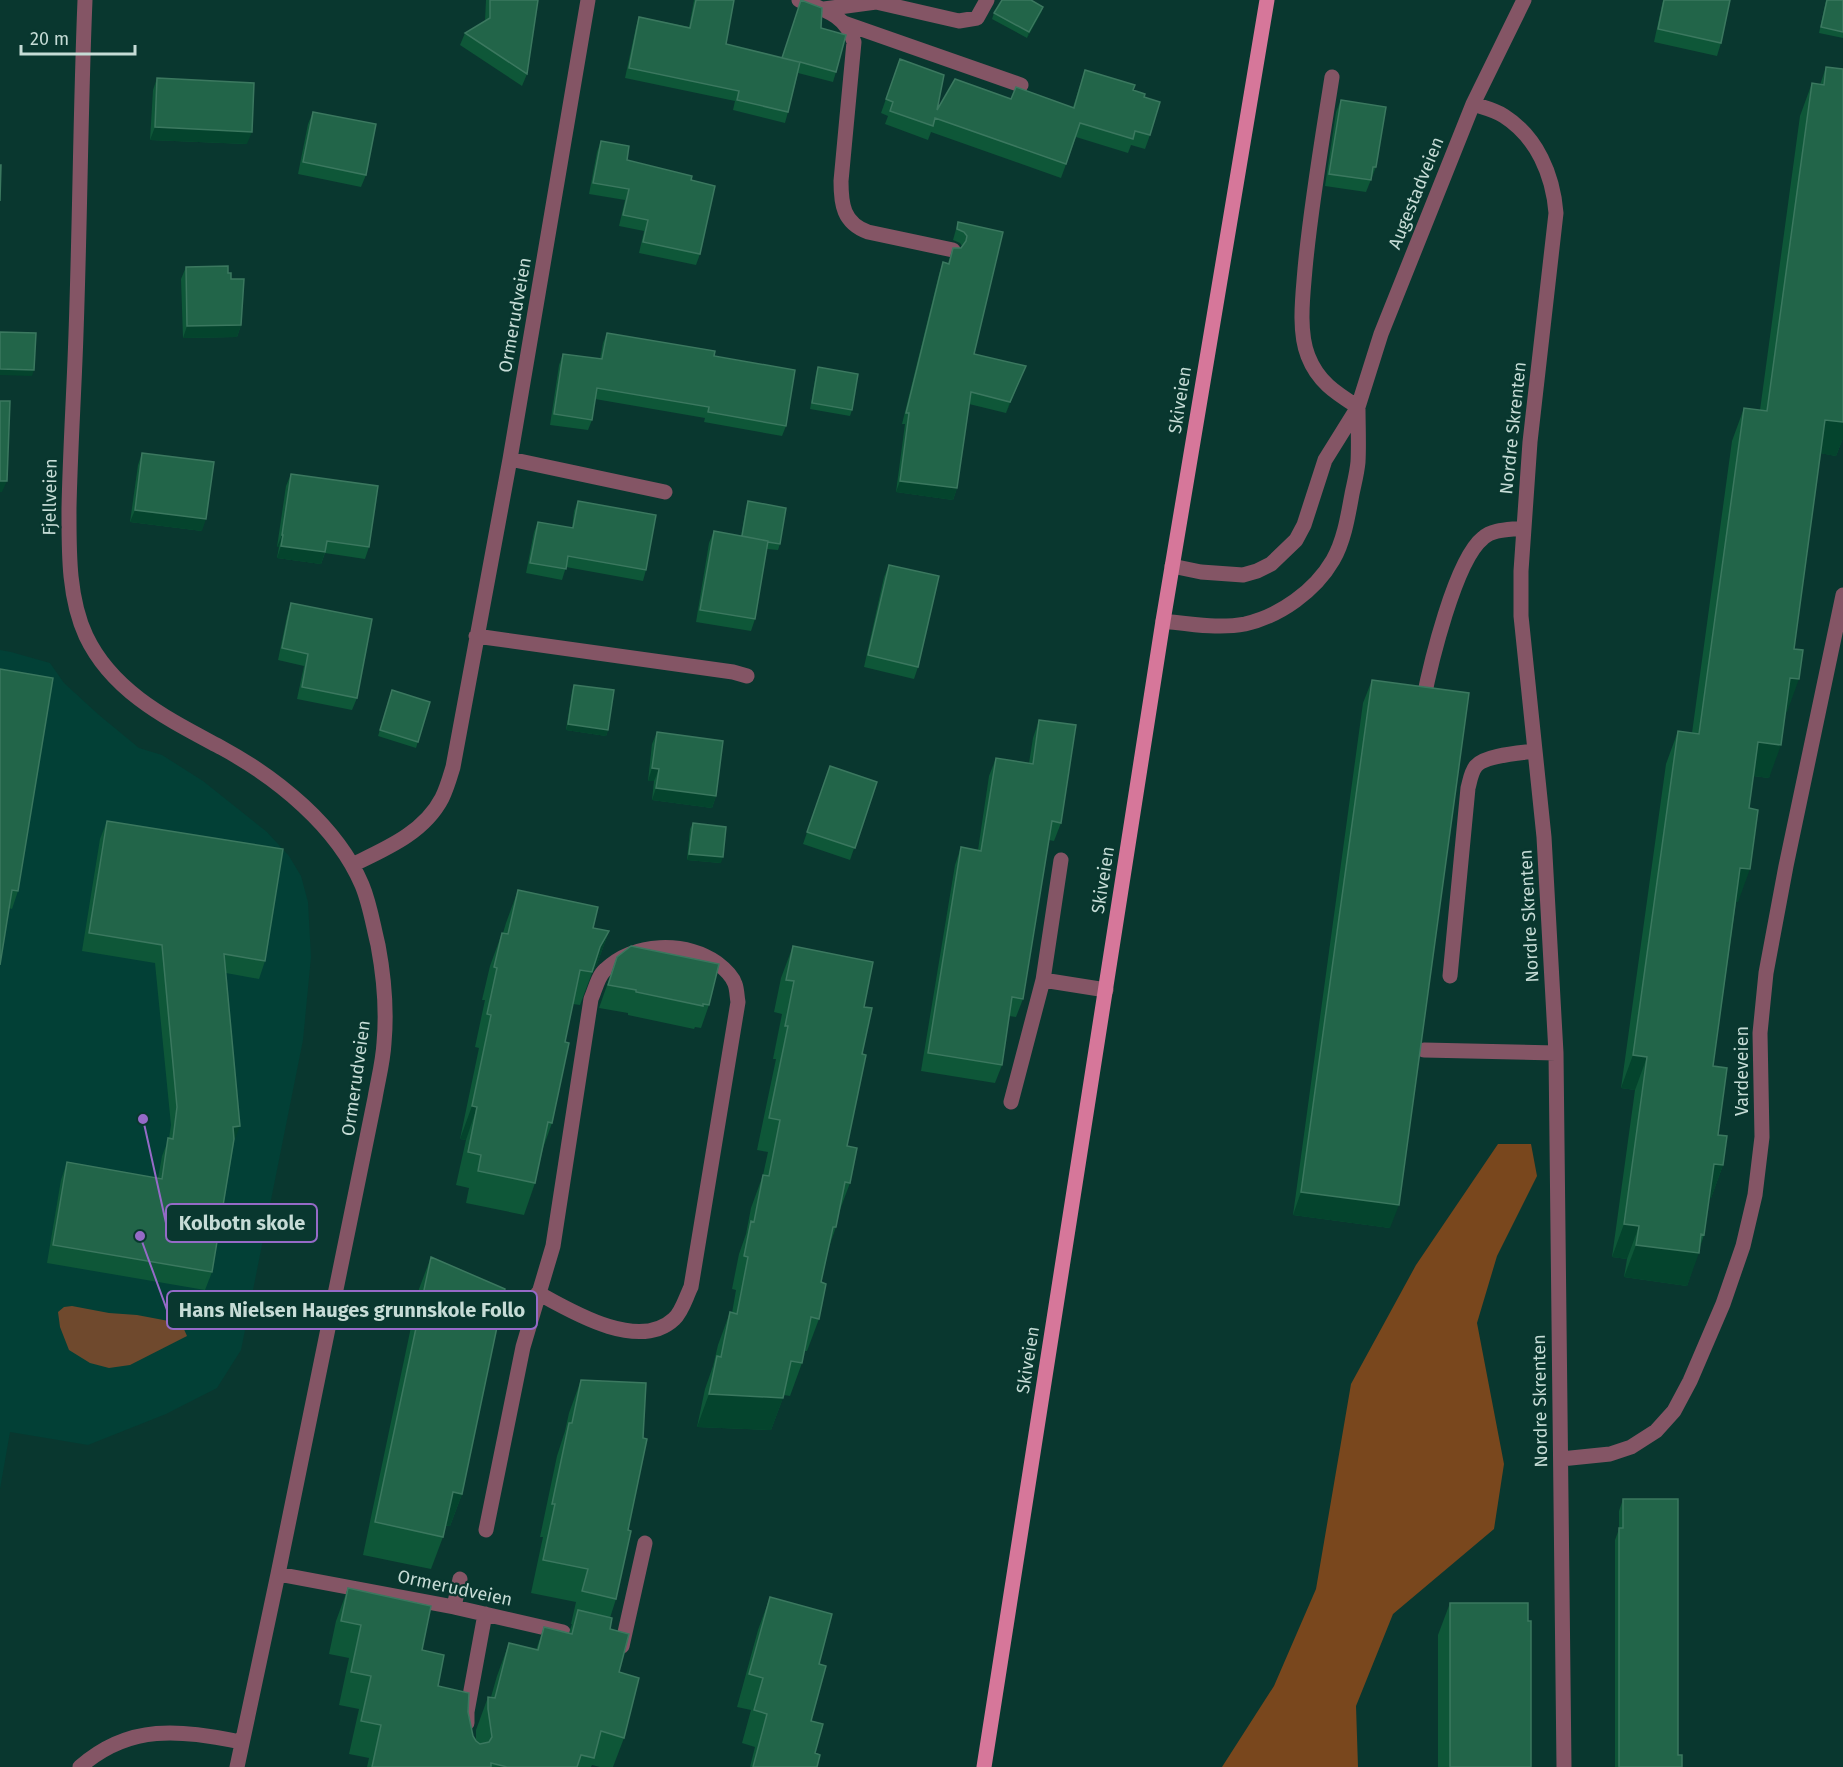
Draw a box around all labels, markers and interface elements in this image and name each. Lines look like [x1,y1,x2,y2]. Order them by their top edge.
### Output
scale bar [21,18,135,56]
text: 20 m [30,28,69,50]
street label: Augestadveien [1384,134,1448,252]
street label: Ormerudveien [494,256,536,374]
street label: Nordre Skrenten [1495,361,1531,495]
street label: Skiveien [1164,365,1196,435]
street label: Fjellveien [38,458,62,536]
street label: Skiveien [1087,845,1119,915]
street label: Nordre Skrenten [1515,849,1543,983]
street label: Ormerudveien [337,1019,375,1137]
street label: Vardeveien [1731,1026,1753,1116]
callout: Kolbotn skole [166,1204,317,1242]
text: Kolbotn skole [179,1211,305,1235]
callout: Hans Nielsen Hauges grunnskole Follo [167,1291,537,1329]
text: Hans Nielsen Hauges grunnskole Follo [179,1298,525,1322]
street label: Skiveien [1012,1325,1044,1395]
street label: Nordre Skrenten [1528,1334,1552,1468]
street label: Ormerudveien [396,1565,514,1611]

